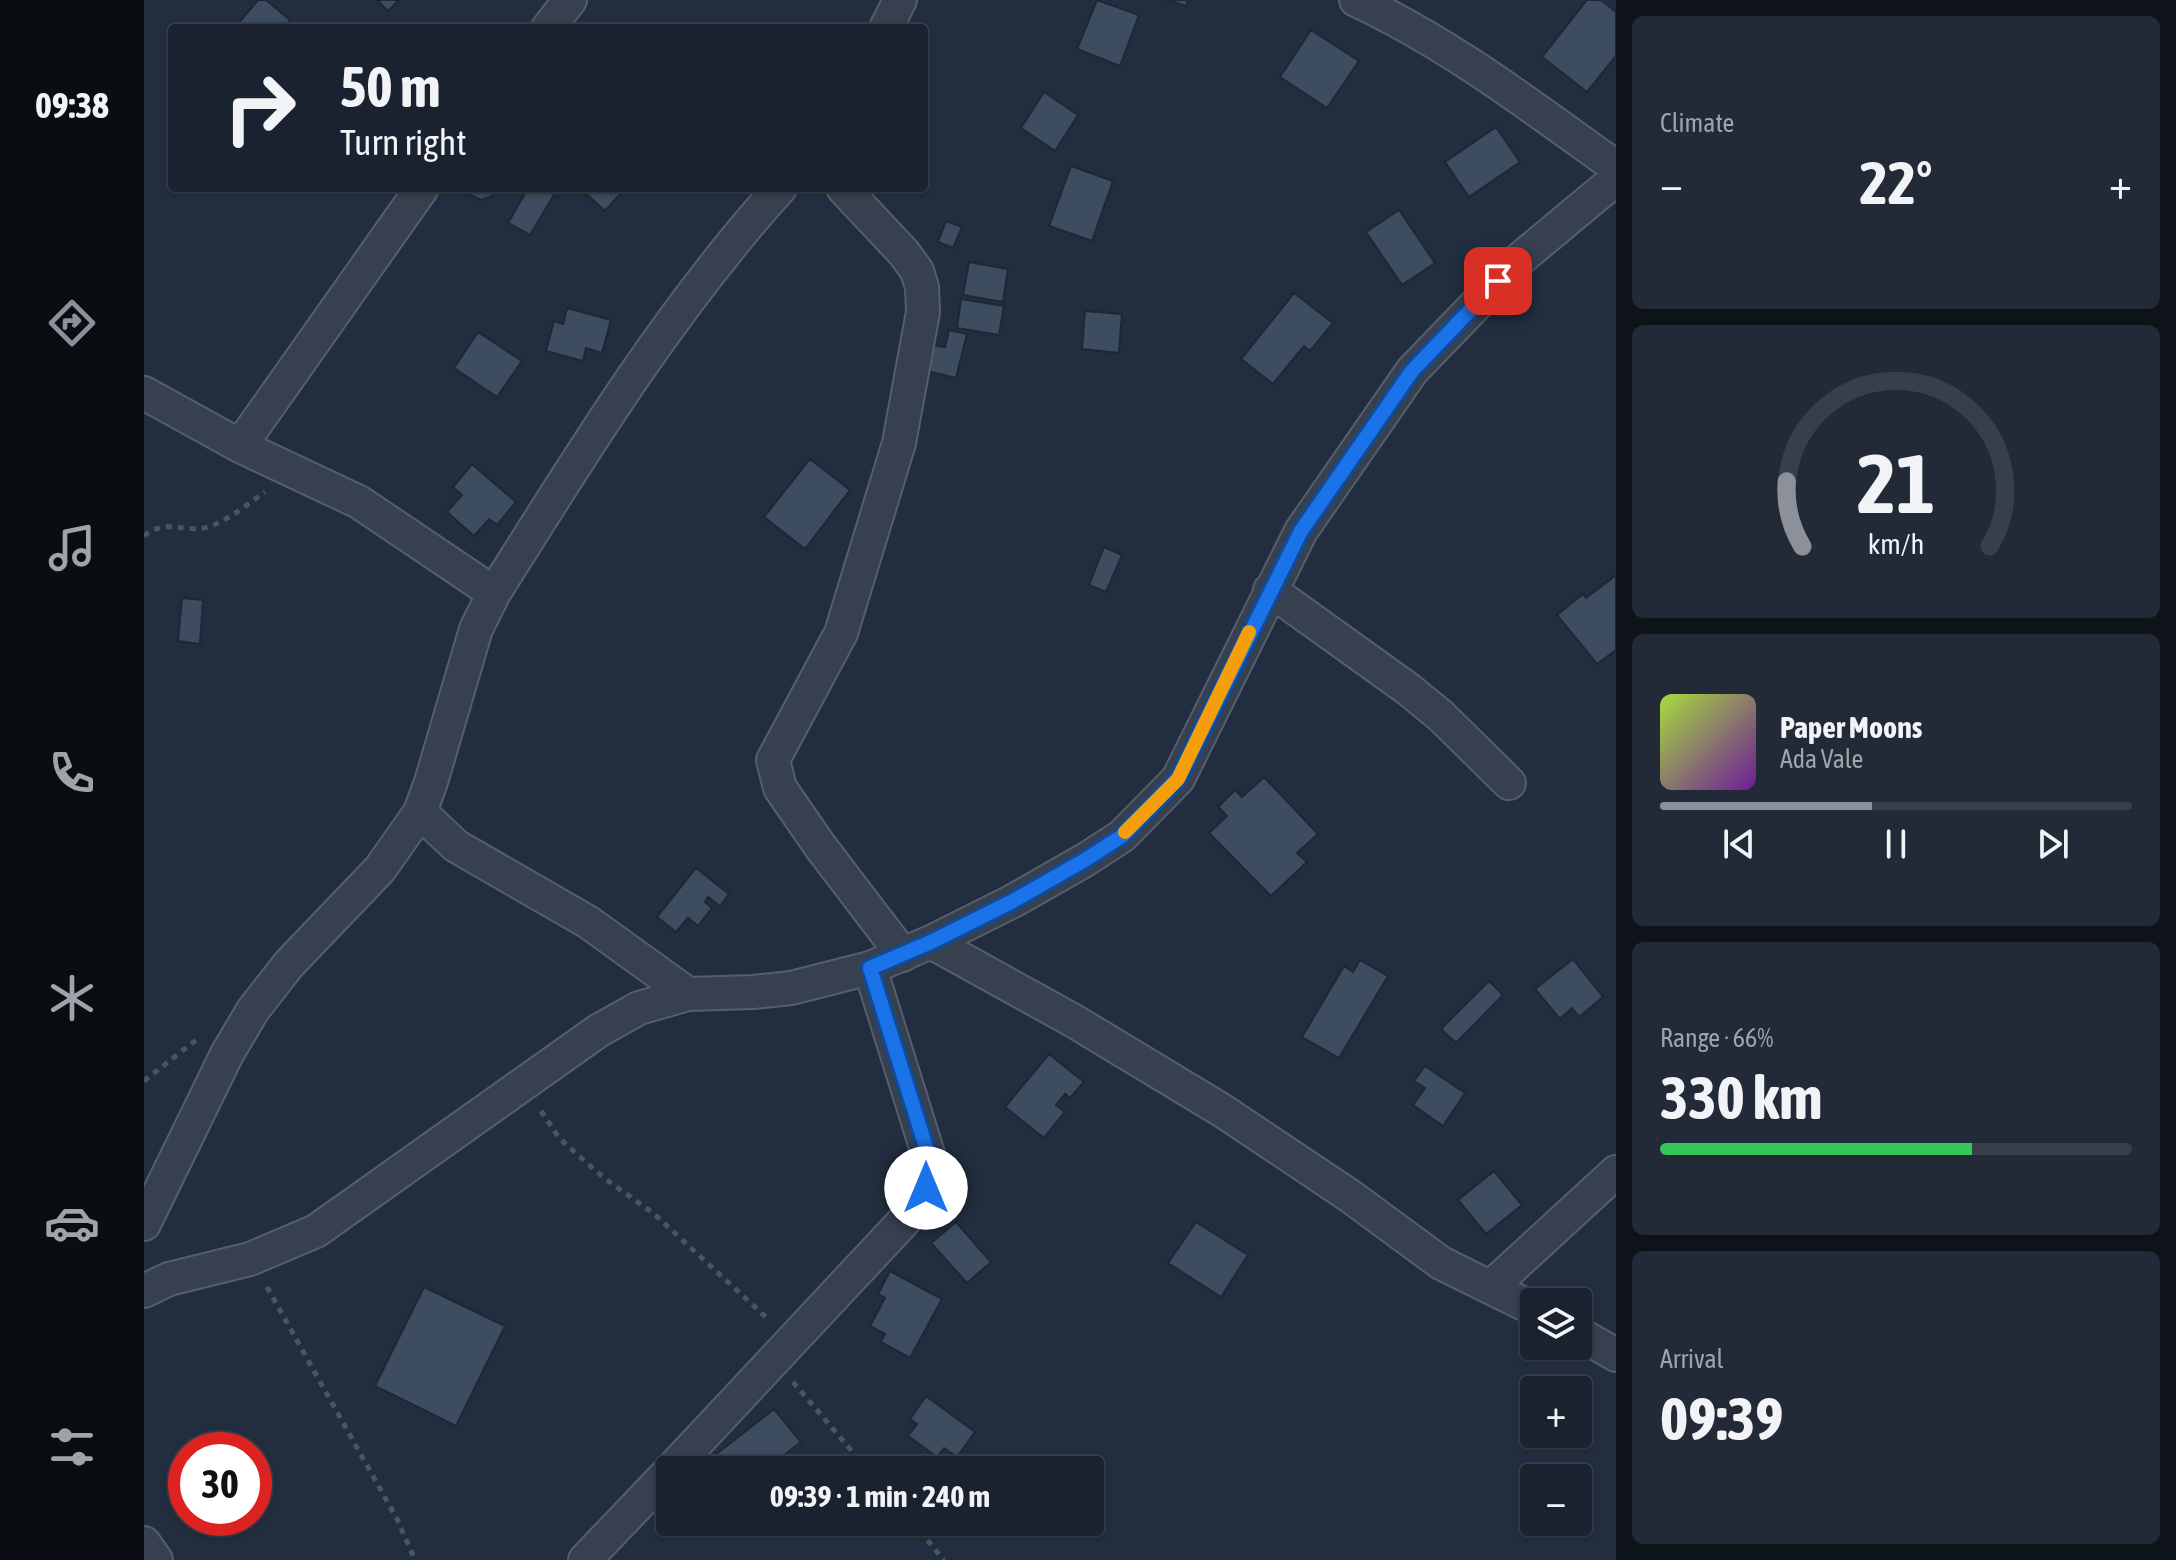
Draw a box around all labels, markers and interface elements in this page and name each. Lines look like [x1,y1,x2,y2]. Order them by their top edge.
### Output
text: 50 m [340,55,441,119]
icon: right [208,56,312,160]
text: 09:38 [35,84,109,126]
text: Climate [1660,108,1734,138]
text: Turn right [340,121,467,163]
text: 22° [1860,148,1932,217]
text: − [1660,158,1683,208]
text: + [2109,158,2132,208]
pin [1464,247,1532,315]
icon: arrive [1476,259,1520,303]
icon: directions [44,295,100,351]
text: 21 [1857,435,1935,531]
icon: music [44,520,100,576]
text: km/h [1868,527,1924,560]
text: Paper Moons [1780,710,1922,744]
text: Ada Vale [1780,744,1863,774]
icon: phone [44,745,100,801]
icon: previous [1717,822,1761,866]
icon: pause [1874,822,1918,866]
icon: next [2031,822,2075,866]
icon: climate [44,970,100,1026]
text: Range · 66% [1660,1023,1773,1053]
text: 330 km [1660,1063,1822,1132]
position arrow [884,1146,968,1230]
icon: car [44,1195,100,1251]
map controls [1520,1288,1592,1536]
button: layers [1520,1288,1592,1360]
text: Arrival [1660,1344,1724,1374]
button: + [1520,1376,1592,1448]
text: 09:39 [1660,1384,1783,1453]
icon: filters [44,1419,100,1475]
speed limit sign: 30 [168,1432,272,1536]
button: − [1520,1464,1592,1536]
text: 09:39 · 1 min · 240 m [770,1479,990,1513]

